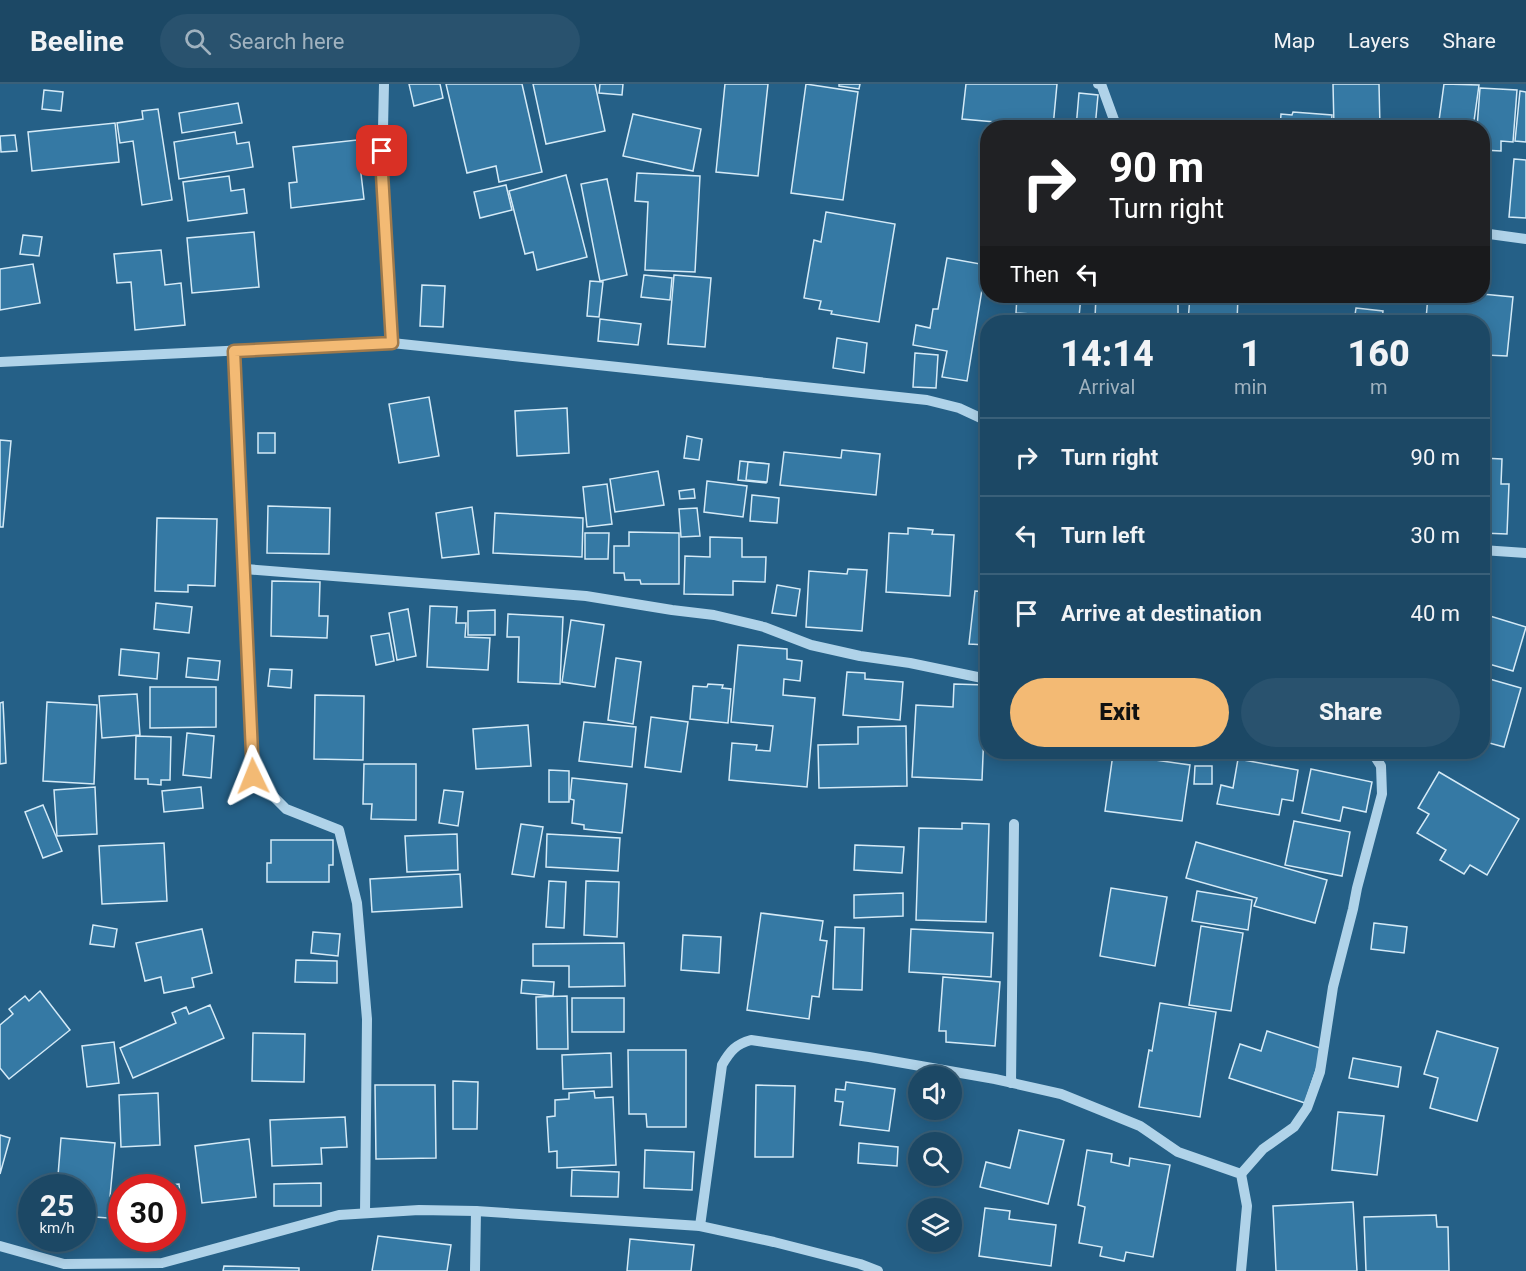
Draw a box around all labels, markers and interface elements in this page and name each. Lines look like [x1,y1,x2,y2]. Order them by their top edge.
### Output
search box [160,14,580,68]
text: Beeline [30,25,124,58]
icon: search [181,25,214,58]
text: Search here [229,29,345,54]
text: Map [1273,29,1315,53]
text: Layers [1348,29,1409,53]
text: Share [1442,29,1496,53]
pin [356,125,407,176]
icon: arrive [365,134,398,167]
text: 90 m [1109,143,1204,192]
icon: right [1010,144,1088,222]
text: Turn right [1109,193,1224,225]
icon: left [1071,258,1104,291]
text: Then [1010,262,1059,287]
text: 14:14 [1060,333,1154,375]
text: 1 [1240,333,1261,375]
text: 160 [1348,333,1410,375]
text: Arrival [1079,375,1135,399]
text: min [1234,375,1267,399]
text: m [1370,375,1387,399]
icon: right [1010,441,1043,474]
text: Turn right [1061,445,1158,470]
text: 90 m [1411,445,1460,470]
icon: left [1010,519,1043,552]
text: Turn left [1061,523,1145,548]
text: 30 m [1411,523,1460,548]
icon: arrive [1010,597,1043,630]
text: Arrive at destination [1061,601,1262,626]
text: 40 m [1411,601,1460,626]
button: Exit [1010,678,1229,747]
button: Share [1241,678,1460,747]
position arrow [221,744,285,808]
map controls [908,1066,962,1252]
button: sound [908,1066,962,1120]
button: search [908,1132,962,1186]
speed limit sign: 30 [108,1174,186,1252]
text: 25 [40,1188,74,1223]
button: layers [908,1198,962,1252]
text: km/h [39,1219,75,1237]

